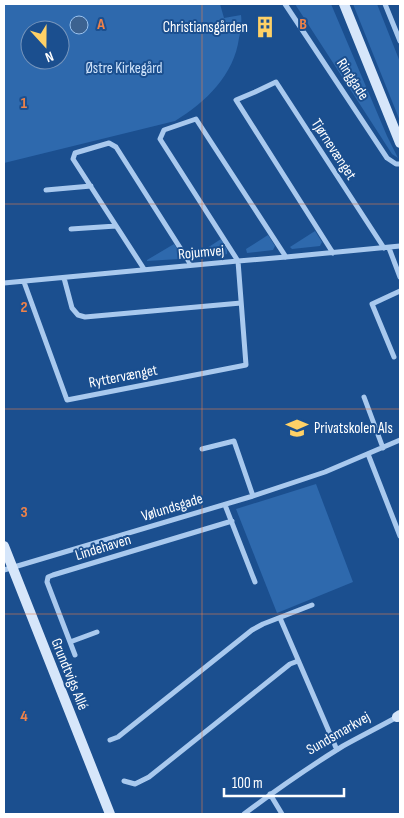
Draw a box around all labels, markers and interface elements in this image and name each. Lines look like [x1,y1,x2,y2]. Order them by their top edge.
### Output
building icon: Christiansgården [252,14,278,40]
text: A [96,15,105,34]
text: B [299,15,307,34]
place label: Christiansgården [163,18,248,37]
north arrow [20,20,70,70]
text: N [43,47,56,66]
street label: Ringgade [332,55,373,104]
park label: Østre Kirkegård [85,59,163,78]
text: 1 [21,94,28,113]
street label: Tjørnevænget [307,115,361,184]
street label: Rojumvej [177,241,225,264]
text: 2 [20,298,28,317]
street label: Ryttervænget [87,360,159,392]
school or university icon: Privatskolen Als [284,415,310,441]
place label: Privatskolen Als [314,419,393,438]
street label: Vølundsgade [139,489,205,526]
text: 3 [20,503,28,522]
street label: Lindehaven [73,530,133,565]
street label: Grundtvigs Allé [47,635,93,713]
text: 4 [20,707,28,726]
street label: Sundsmarkvej [303,707,374,759]
scale bar [224,766,344,798]
text: 100 m [232,774,263,793]

